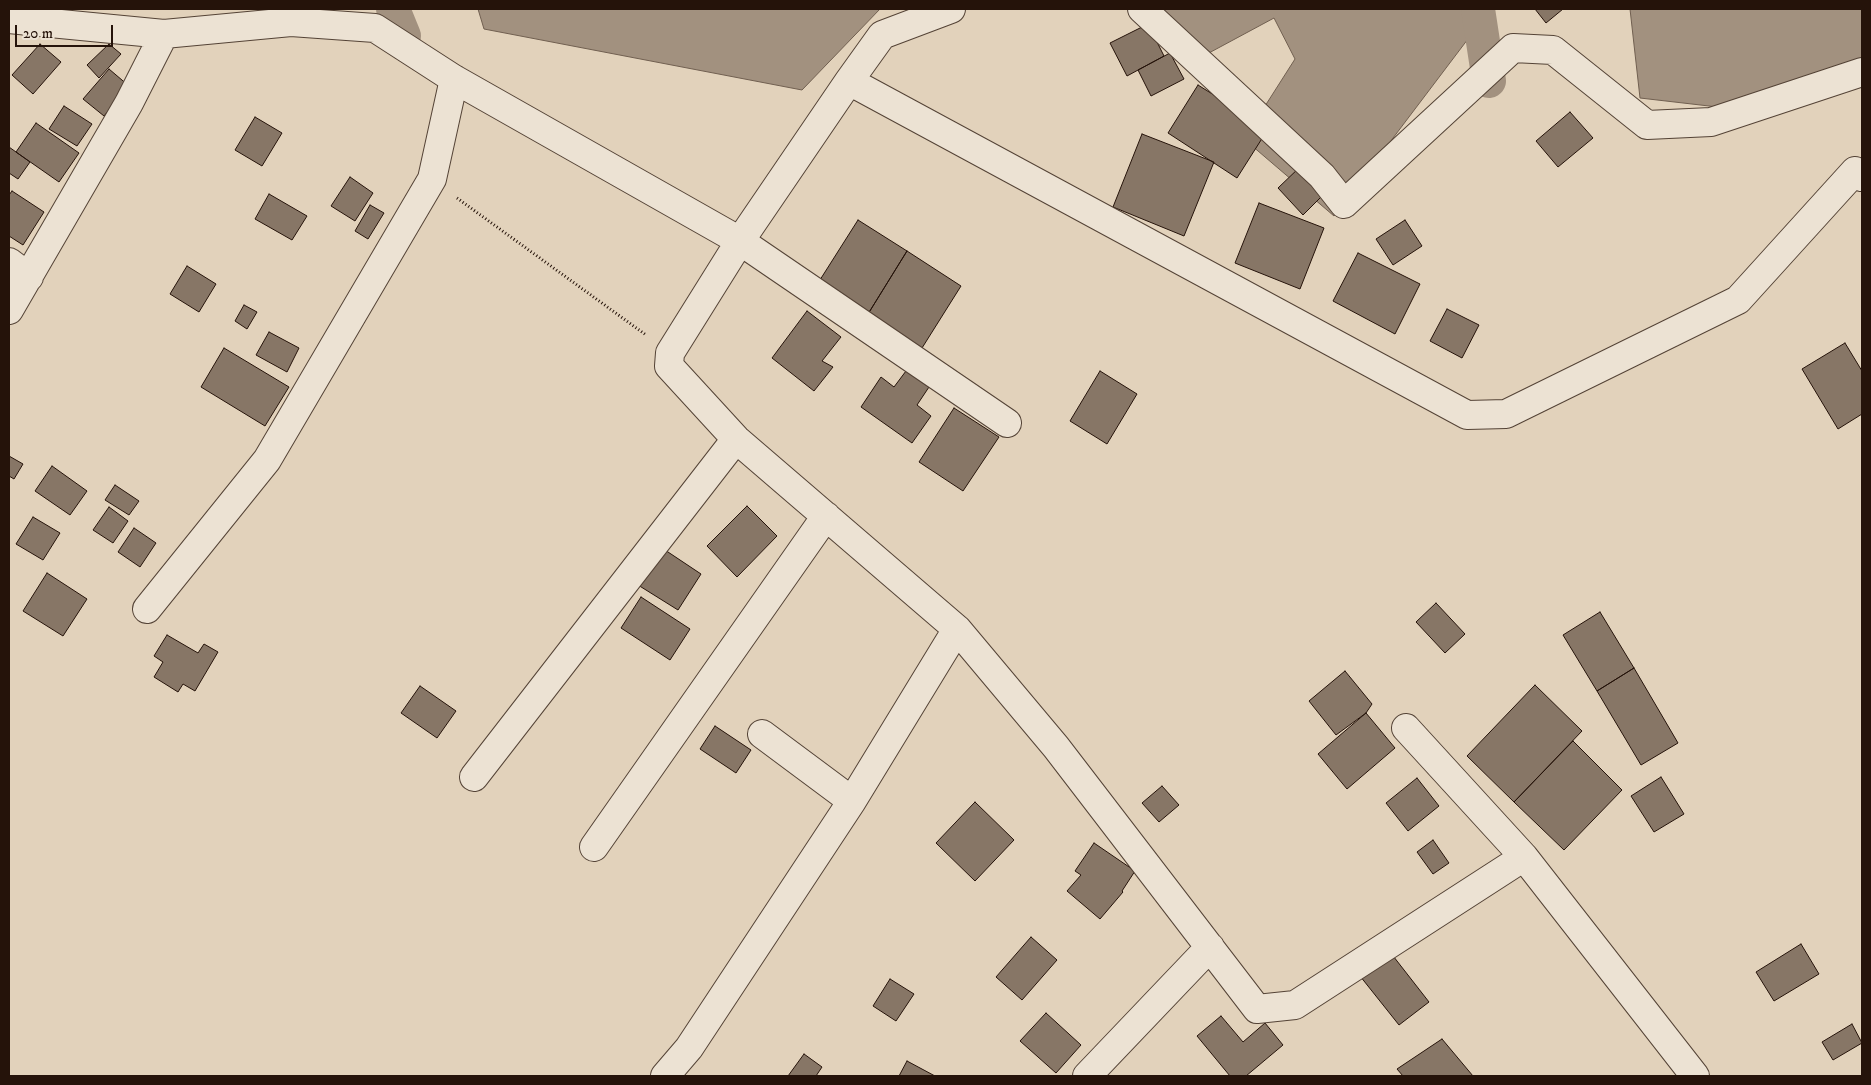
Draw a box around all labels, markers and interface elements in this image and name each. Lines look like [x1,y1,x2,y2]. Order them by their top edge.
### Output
scale bar [18,15,115,47]
text: 20 m [23,24,53,43]

